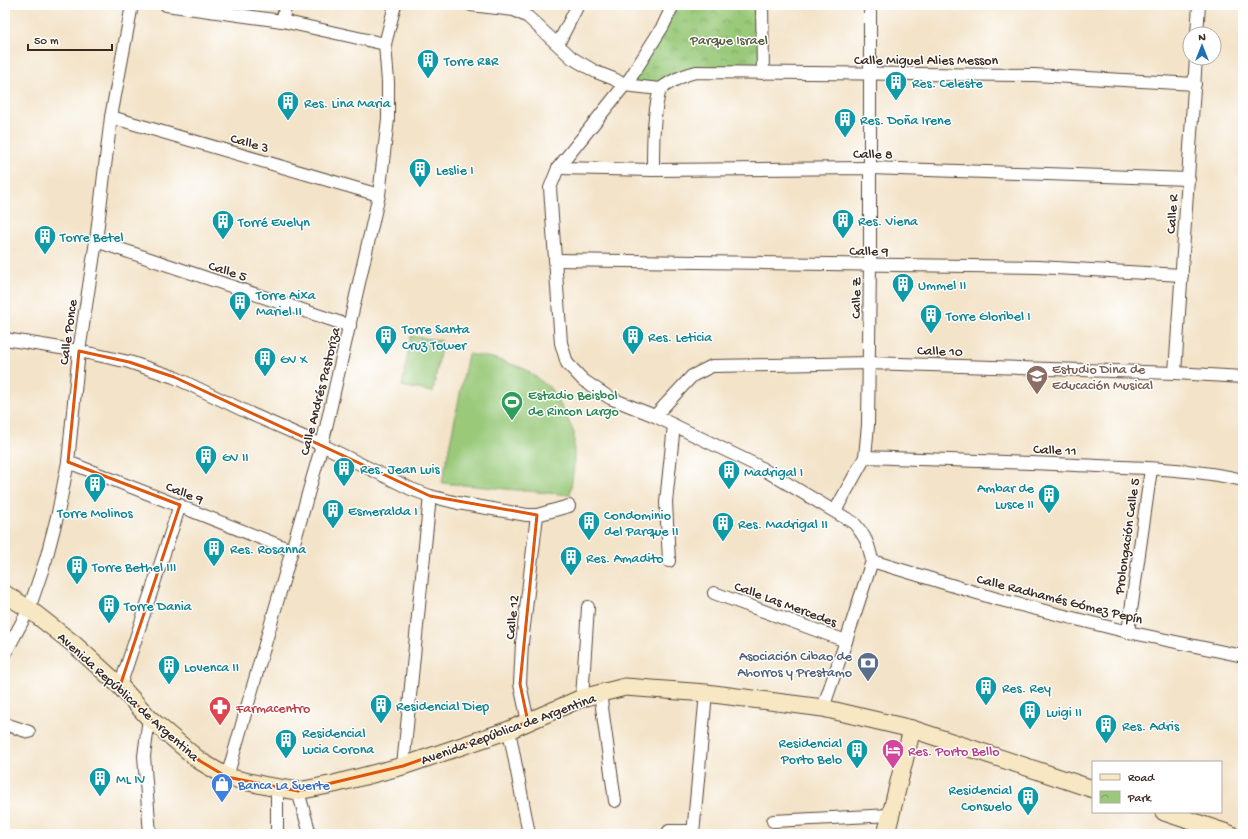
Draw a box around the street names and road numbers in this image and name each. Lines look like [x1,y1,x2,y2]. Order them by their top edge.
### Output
street label: Calle Miguel Alies Messon [854,53,998,70]
street label: Calle 3 [228,131,271,158]
street label: Calle 8 [853,147,893,164]
street label: Calle R [1164,193,1183,234]
street label: Calle 9 [849,244,889,261]
street label: Calle 5 [206,258,249,287]
street label: Calle Z [849,276,866,319]
street label: Calle Ponce [56,298,83,366]
street label: Calle Andrés Pastoriza [297,325,346,457]
street label: Calle 10 [917,343,963,362]
street label: Calle 11 [1033,442,1077,461]
street label: Prolongación Calle 5 [1112,477,1145,597]
street label: Calle 9 [163,479,205,510]
street label: Calle Radhamés Gómez Pepín [975,572,1145,629]
street label: Calle Las Mercedes [732,579,840,632]
street label: Calle 12 [503,594,524,640]
street label: Avenida República de Argentina [53,630,203,767]
street label: Avenida República de Argentina [419,690,600,770]

